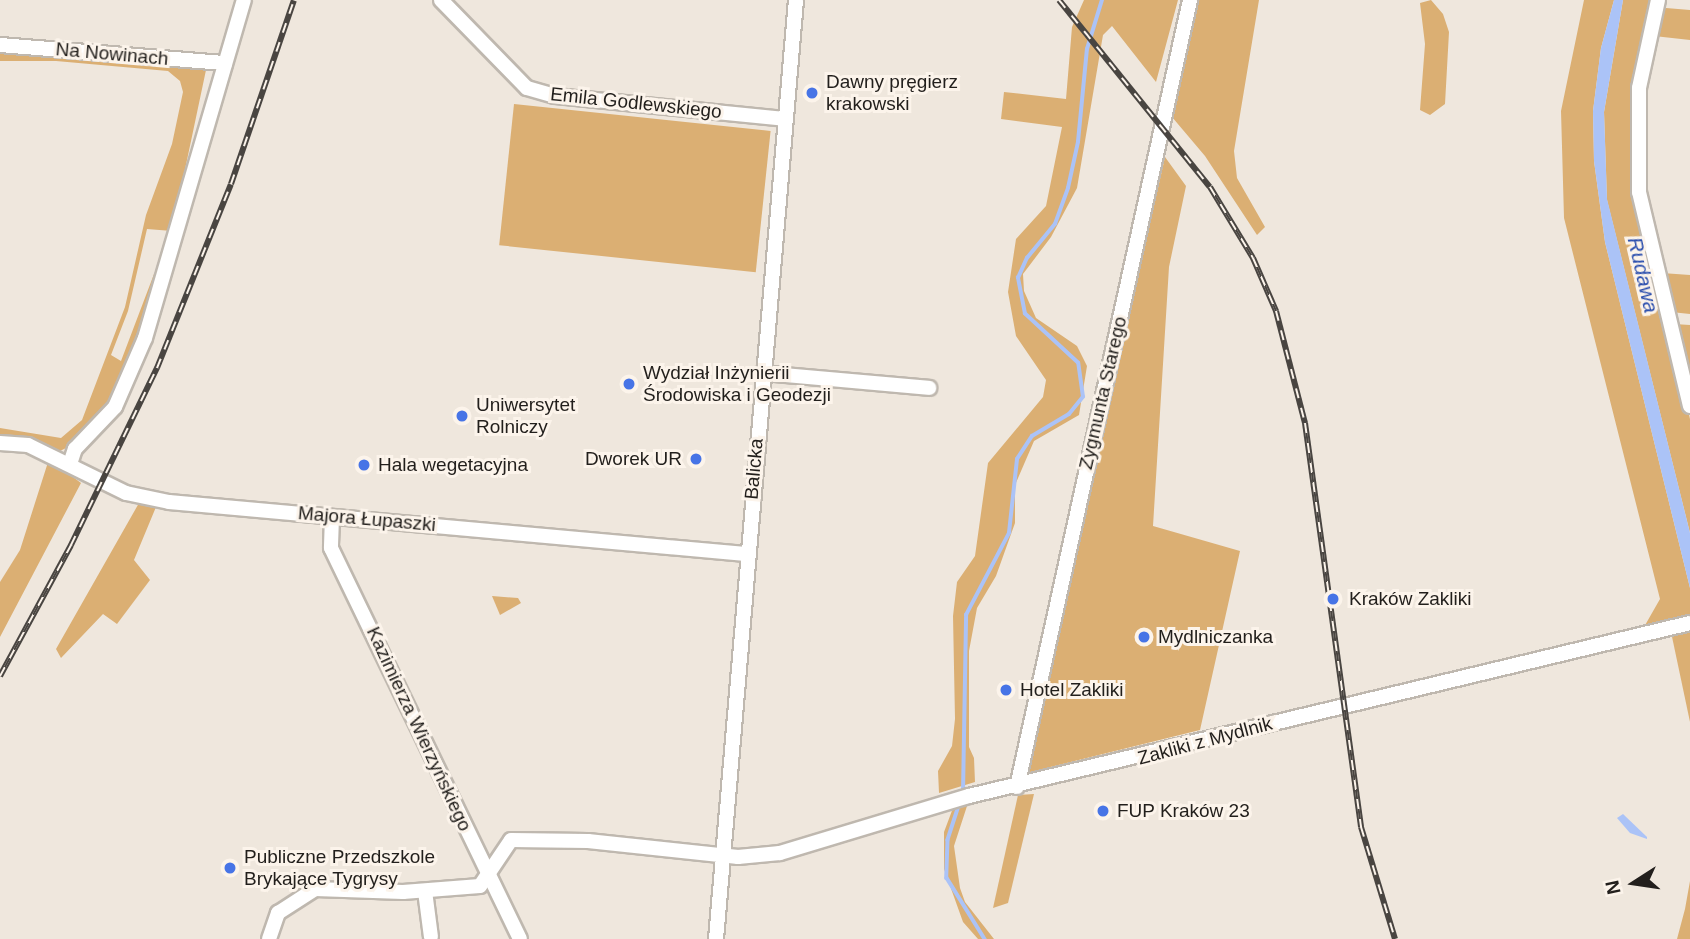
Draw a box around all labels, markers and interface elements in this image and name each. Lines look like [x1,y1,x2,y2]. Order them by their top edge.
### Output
street label: Na Nowinach [55,38,169,70]
place label: Dawny pręgierz krakowski [826,71,958,115]
street label: Emila Godlewskiego [549,83,723,123]
marker: Dawny pręgierz krakowski [804,85,820,101]
water label: Rudawa [1622,235,1664,315]
street label: Zygmunta Starego [1074,314,1132,472]
place label: Wydział Inżynierii Środowiska i Geodezji [643,362,831,406]
marker: Wydział Inżynierii Środowiska i Geodezji [621,376,637,392]
place label: Uniwersytet Rolniczy [476,394,575,438]
marker: Uniwersytet Rolniczy [454,408,470,424]
street label: Balicka [740,437,768,501]
place label: Dworek UR [585,448,682,470]
marker: Dworek UR [688,451,704,467]
place label: Hala wegetacyjna [378,454,528,476]
marker: Hala wegetacyjna [356,457,372,473]
street label: Majora Łupaszki [297,502,437,536]
place label: Kraków Zakliki [1349,588,1471,610]
marker: Kraków Zakliki [1323,589,1343,609]
street label: Kazimierza Wierzyńskiego [362,623,476,835]
place label: Mydlniczanka [1158,626,1273,648]
marker: Mydlniczanka [1136,629,1152,645]
place label: Hotel Zakliki [1020,679,1123,701]
marker: Hotel Zakliki [998,682,1014,698]
street label: Zakliki z Mydlnik [1135,712,1275,770]
place label: FUP Kraków 23 [1117,800,1250,822]
marker: FUP Kraków 23 [1095,803,1111,819]
place label: Publiczne Przedszkole Brykające Tygrysy [244,846,435,890]
north arrow [1599,848,1669,918]
marker: Publiczne Przedszkole Brykające Tygrysy [222,860,238,876]
text: N [1601,879,1625,896]

